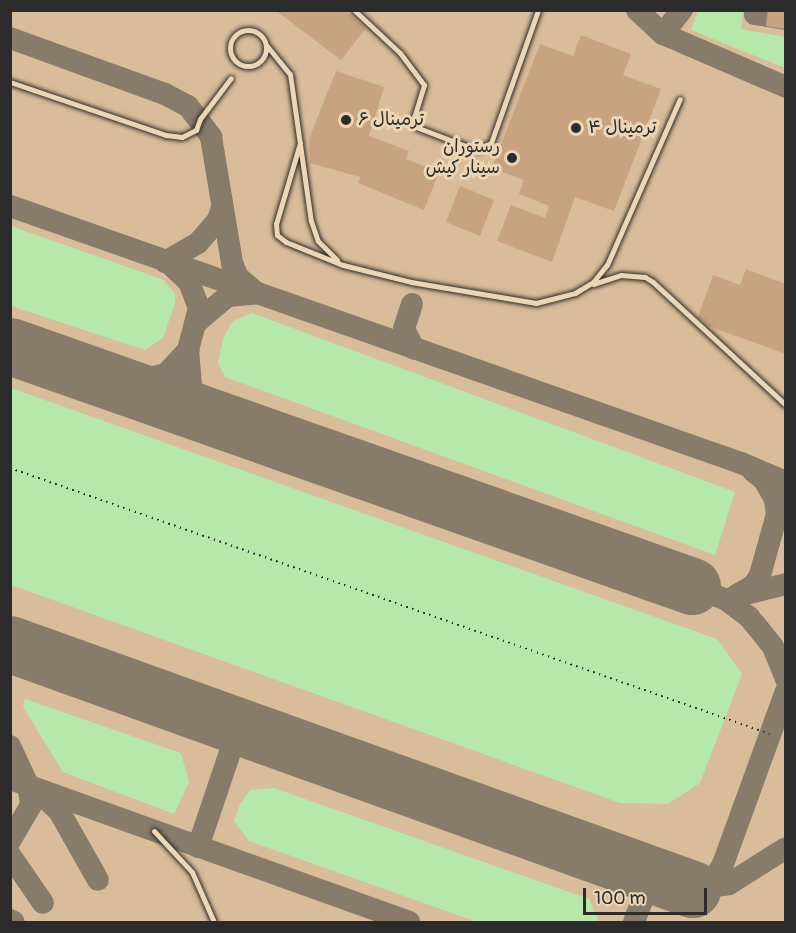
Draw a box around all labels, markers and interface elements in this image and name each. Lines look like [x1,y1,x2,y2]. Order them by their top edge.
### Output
place label: ترمینال ۶ [358,109,424,131]
marker: ترمینال ۶ [339,113,353,127]
place label: ترمینال ۴ [588,117,657,139]
marker: ترمینال ۴ [569,121,583,135]
place label: رستوران سینار کیش [426,137,500,180]
marker: رستوران سینار کیش [505,151,519,165]
scale bar [586,876,710,914]
text: 100 m [594,887,646,910]

